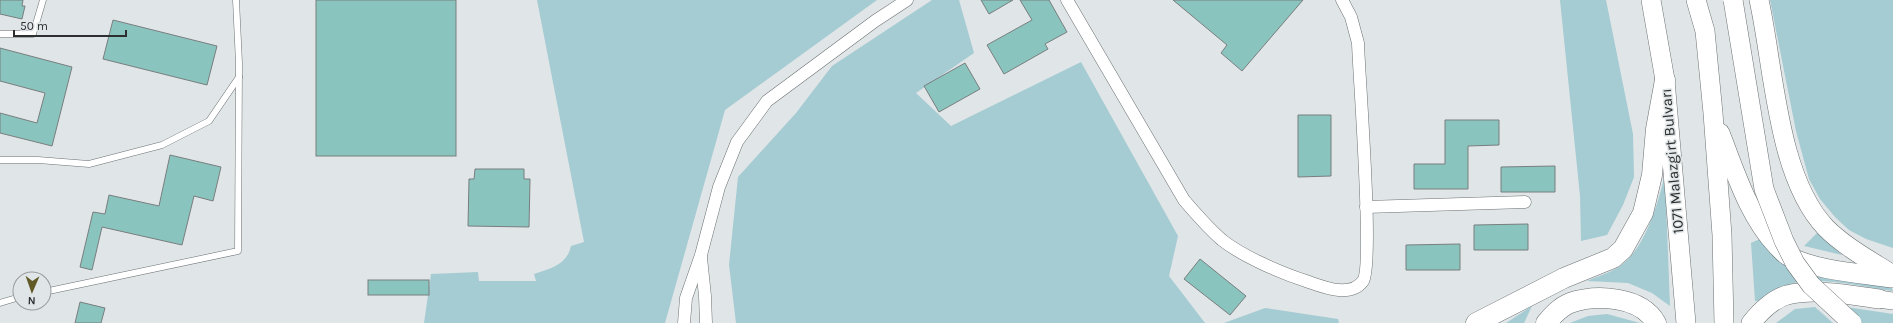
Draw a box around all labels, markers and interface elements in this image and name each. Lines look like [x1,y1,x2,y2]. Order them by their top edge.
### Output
scale bar [14,12,126,38]
text: 50 m [20,19,48,33]
street label: 1071 Malazgirt Bulvarı [1657,88,1687,234]
north arrow [12,271,52,311]
text: N [27,294,36,307]

